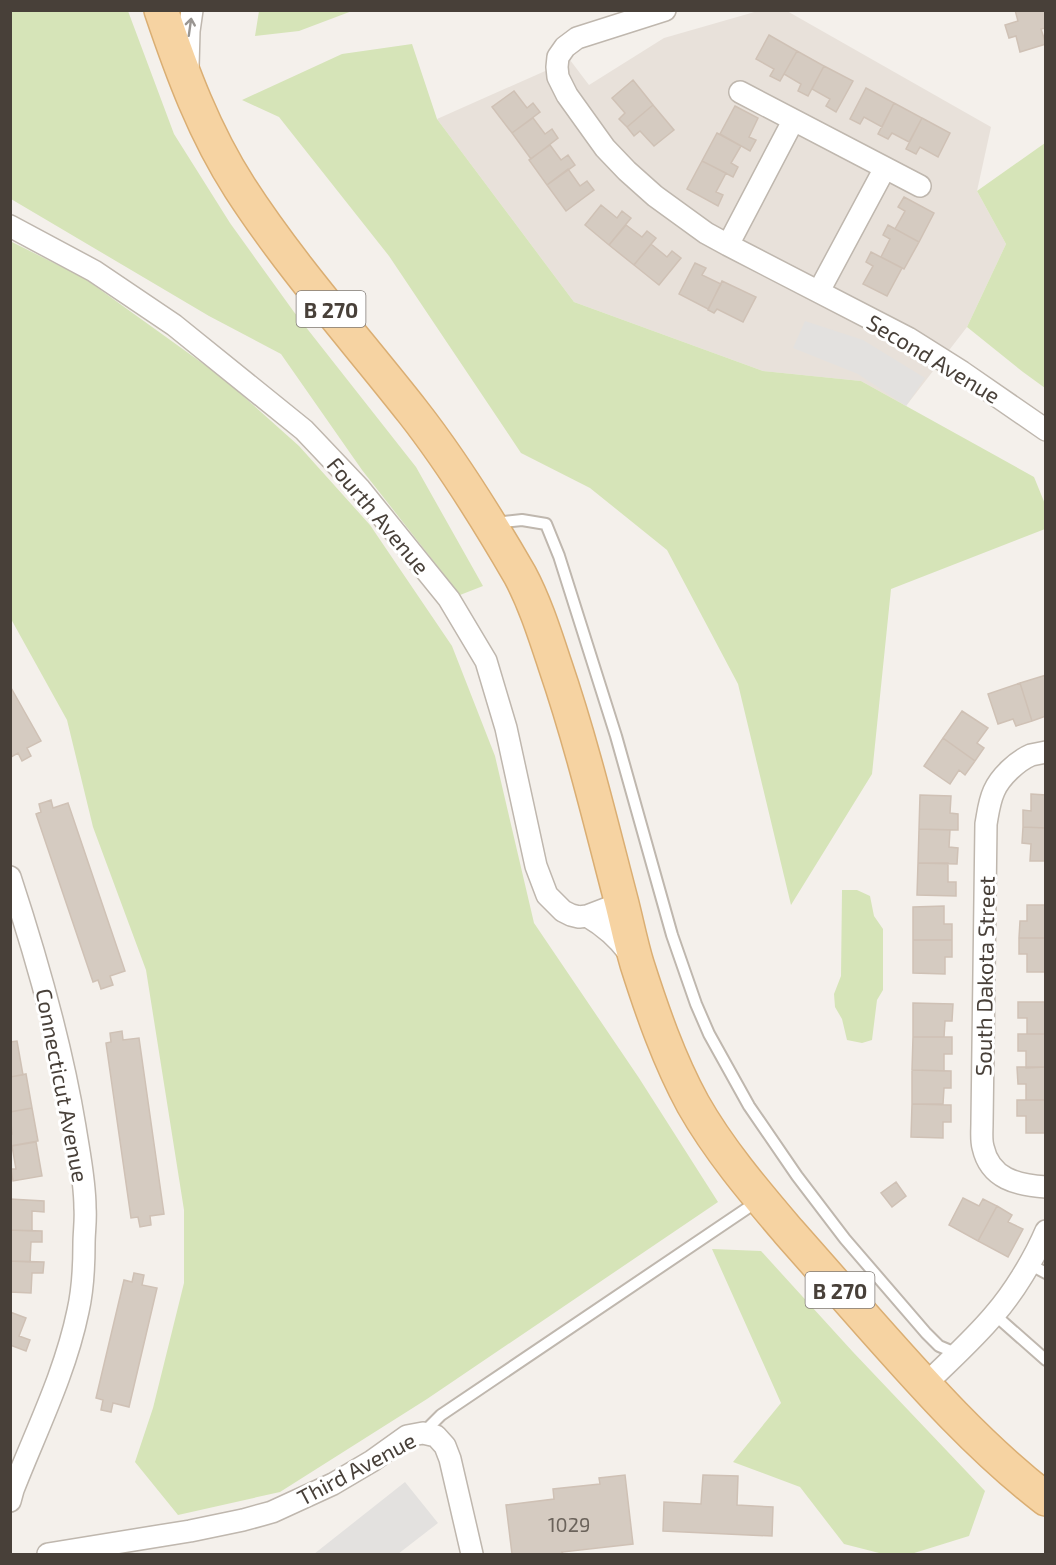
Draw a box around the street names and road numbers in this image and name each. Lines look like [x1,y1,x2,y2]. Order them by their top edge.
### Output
road number: B 270 [296,291,366,327]
street label: Second Avenue [863,308,1005,408]
street label: Fourth Avenue [323,451,435,579]
street label: South Dakota Street [969,876,999,1076]
street label: Connecticut Avenue [31,986,95,1184]
road number: B 270 [806,1272,874,1308]
street label: Third Avenue [292,1426,420,1510]

